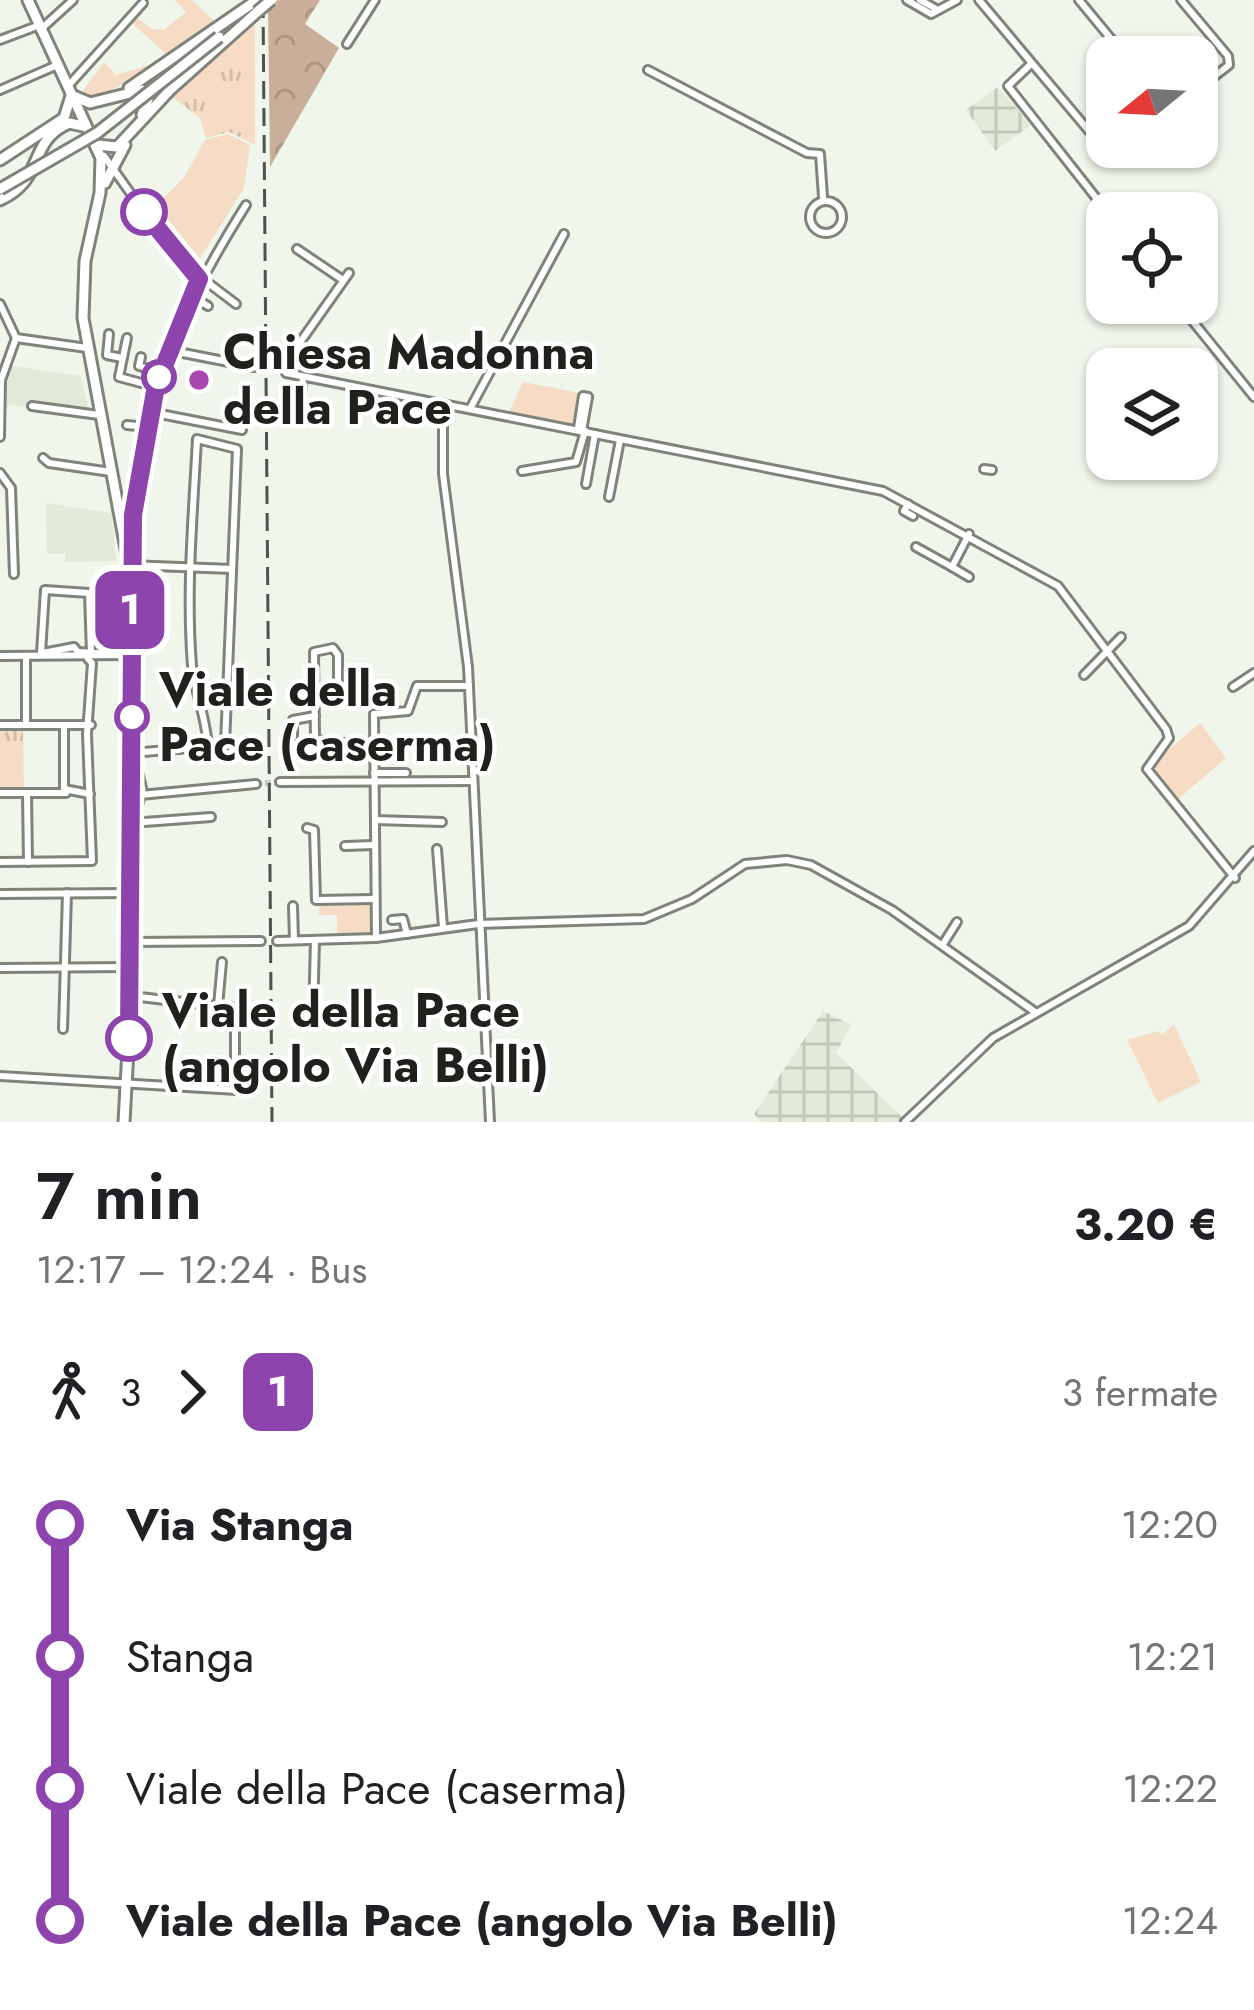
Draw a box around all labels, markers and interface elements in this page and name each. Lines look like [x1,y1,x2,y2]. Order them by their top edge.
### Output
north arrow [1086,36,1218,168]
map controls [1086,36,1218,480]
unlabelled marker [122,190,166,234]
button: locate [1086,192,1218,324]
place label: Chiesa Madonna della Pace [223,318,595,442]
button: layers [1086,348,1218,480]
unlabelled marker [143,361,175,393]
marker: Chiesa Madonna della Pace [186,367,212,393]
line badge: 1 [91,571,169,649]
text: 1 [119,579,141,640]
place label: Viale della Pace (caserma) [158,655,496,779]
marker: Viale della Pace (caserma) [116,701,148,733]
place label: Viale della Pace (angolo Via Belli) [161,976,549,1100]
marker: Viale della Pace (angolo Via Belli) [107,1016,151,1060]
text: 7 min [36,1148,202,1244]
text: 3.20 € [1074,1192,1218,1257]
text: 12:17 – 12:24 · Bus [36,1241,367,1298]
icon: walk [36,1359,102,1425]
icon: forward [159,1359,225,1425]
text: 1 [267,1361,289,1422]
text: 3 [120,1364,141,1421]
text: 3 fermate [1062,1364,1218,1421]
text: Via Stanga [126,1492,354,1557]
text: 12:20 [1121,1496,1218,1553]
text: Stanga [126,1624,254,1689]
text: 12:21 [1127,1628,1218,1685]
text: Viale della Pace (caserma) [126,1756,628,1821]
text: 12:22 [1122,1760,1218,1817]
text: Viale della Pace (angolo Via Belli) [126,1888,838,1953]
text: 12:24 [1122,1892,1218,1949]

